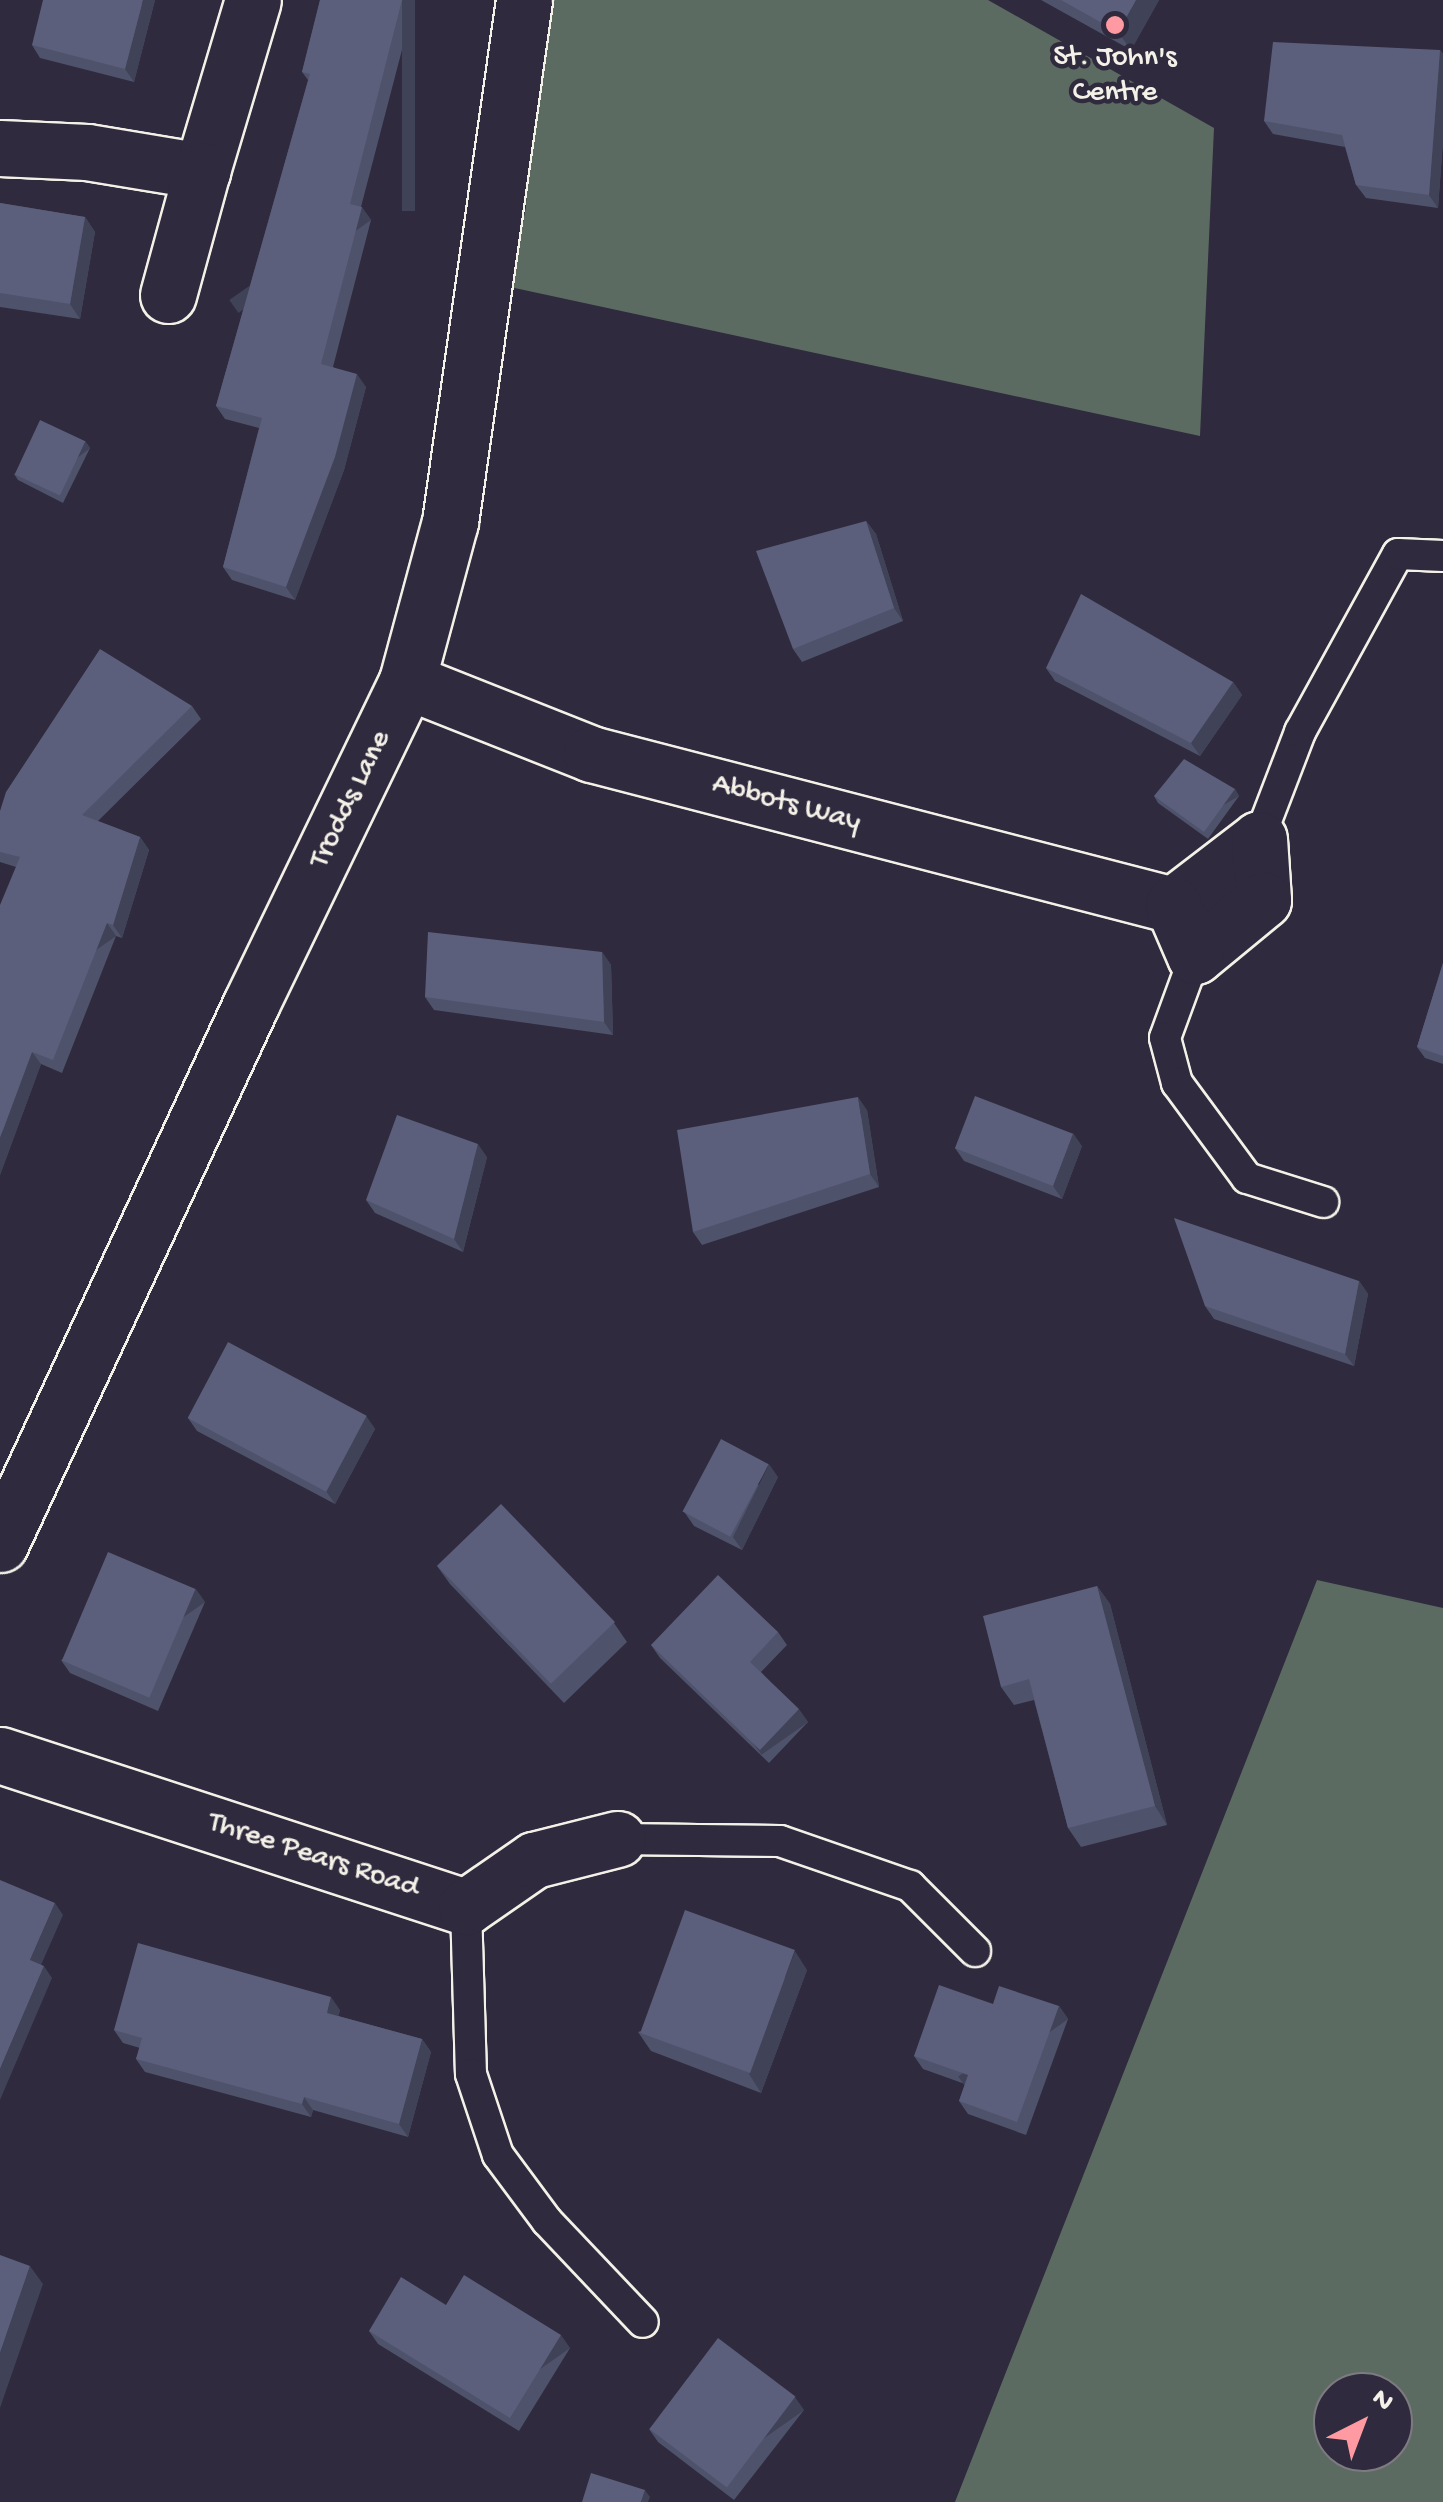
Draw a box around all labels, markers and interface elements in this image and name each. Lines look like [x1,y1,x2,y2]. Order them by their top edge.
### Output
marker: St. John's Centre [1104,14,1126,36]
place label: St. John's Centre [1053,41,1177,112]
street label: Trodds Lane [303,725,401,875]
street label: Abbots Way [708,768,864,842]
street label: Three Pears Road [203,1806,423,1908]
north arrow [1313,2372,1413,2472]
text: N [1364,2382,1400,2419]

